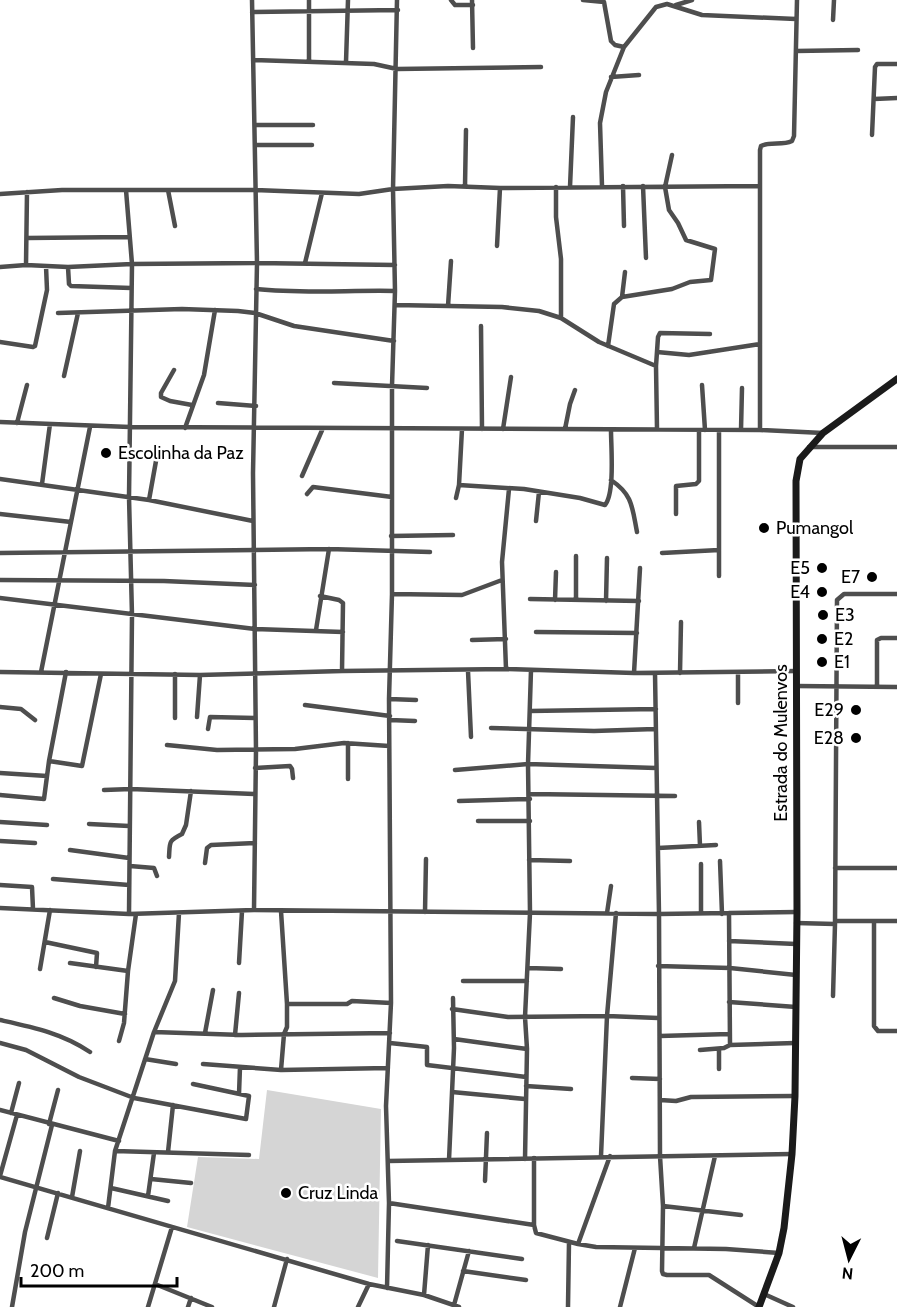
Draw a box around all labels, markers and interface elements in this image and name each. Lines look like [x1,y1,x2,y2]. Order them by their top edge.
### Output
place label: Escolinha da Paz [118,442,244,464]
marker: Escolinha da Paz [99,446,113,460]
place label: Pumangol [776,517,854,539]
marker: Pumangol [757,521,771,535]
place label: E5 [790,557,810,579]
marker: E5 [815,561,829,575]
place label: E7 [841,566,860,588]
marker: E7 [865,570,879,584]
place label: E4 [790,581,810,603]
marker: E4 [815,585,829,599]
place label: E3 [835,604,855,626]
marker: E3 [816,608,830,622]
place label: E2 [834,628,853,650]
marker: E2 [815,632,829,646]
place label: E1 [834,651,850,673]
marker: E1 [815,655,829,669]
street label: Estrada do Mulenvos [770,664,792,822]
place label: E29 [814,699,844,721]
marker: E29 [849,703,863,717]
place label: E28 [814,727,844,749]
marker: E28 [849,731,863,745]
place label: Cruz Linda [298,1182,378,1204]
marker: Cruz Linda [279,1186,293,1200]
north arrow [819,1229,879,1289]
scale bar [21,1250,177,1288]
text: 200 m [30,1260,84,1282]
text: N [841,1263,854,1283]

